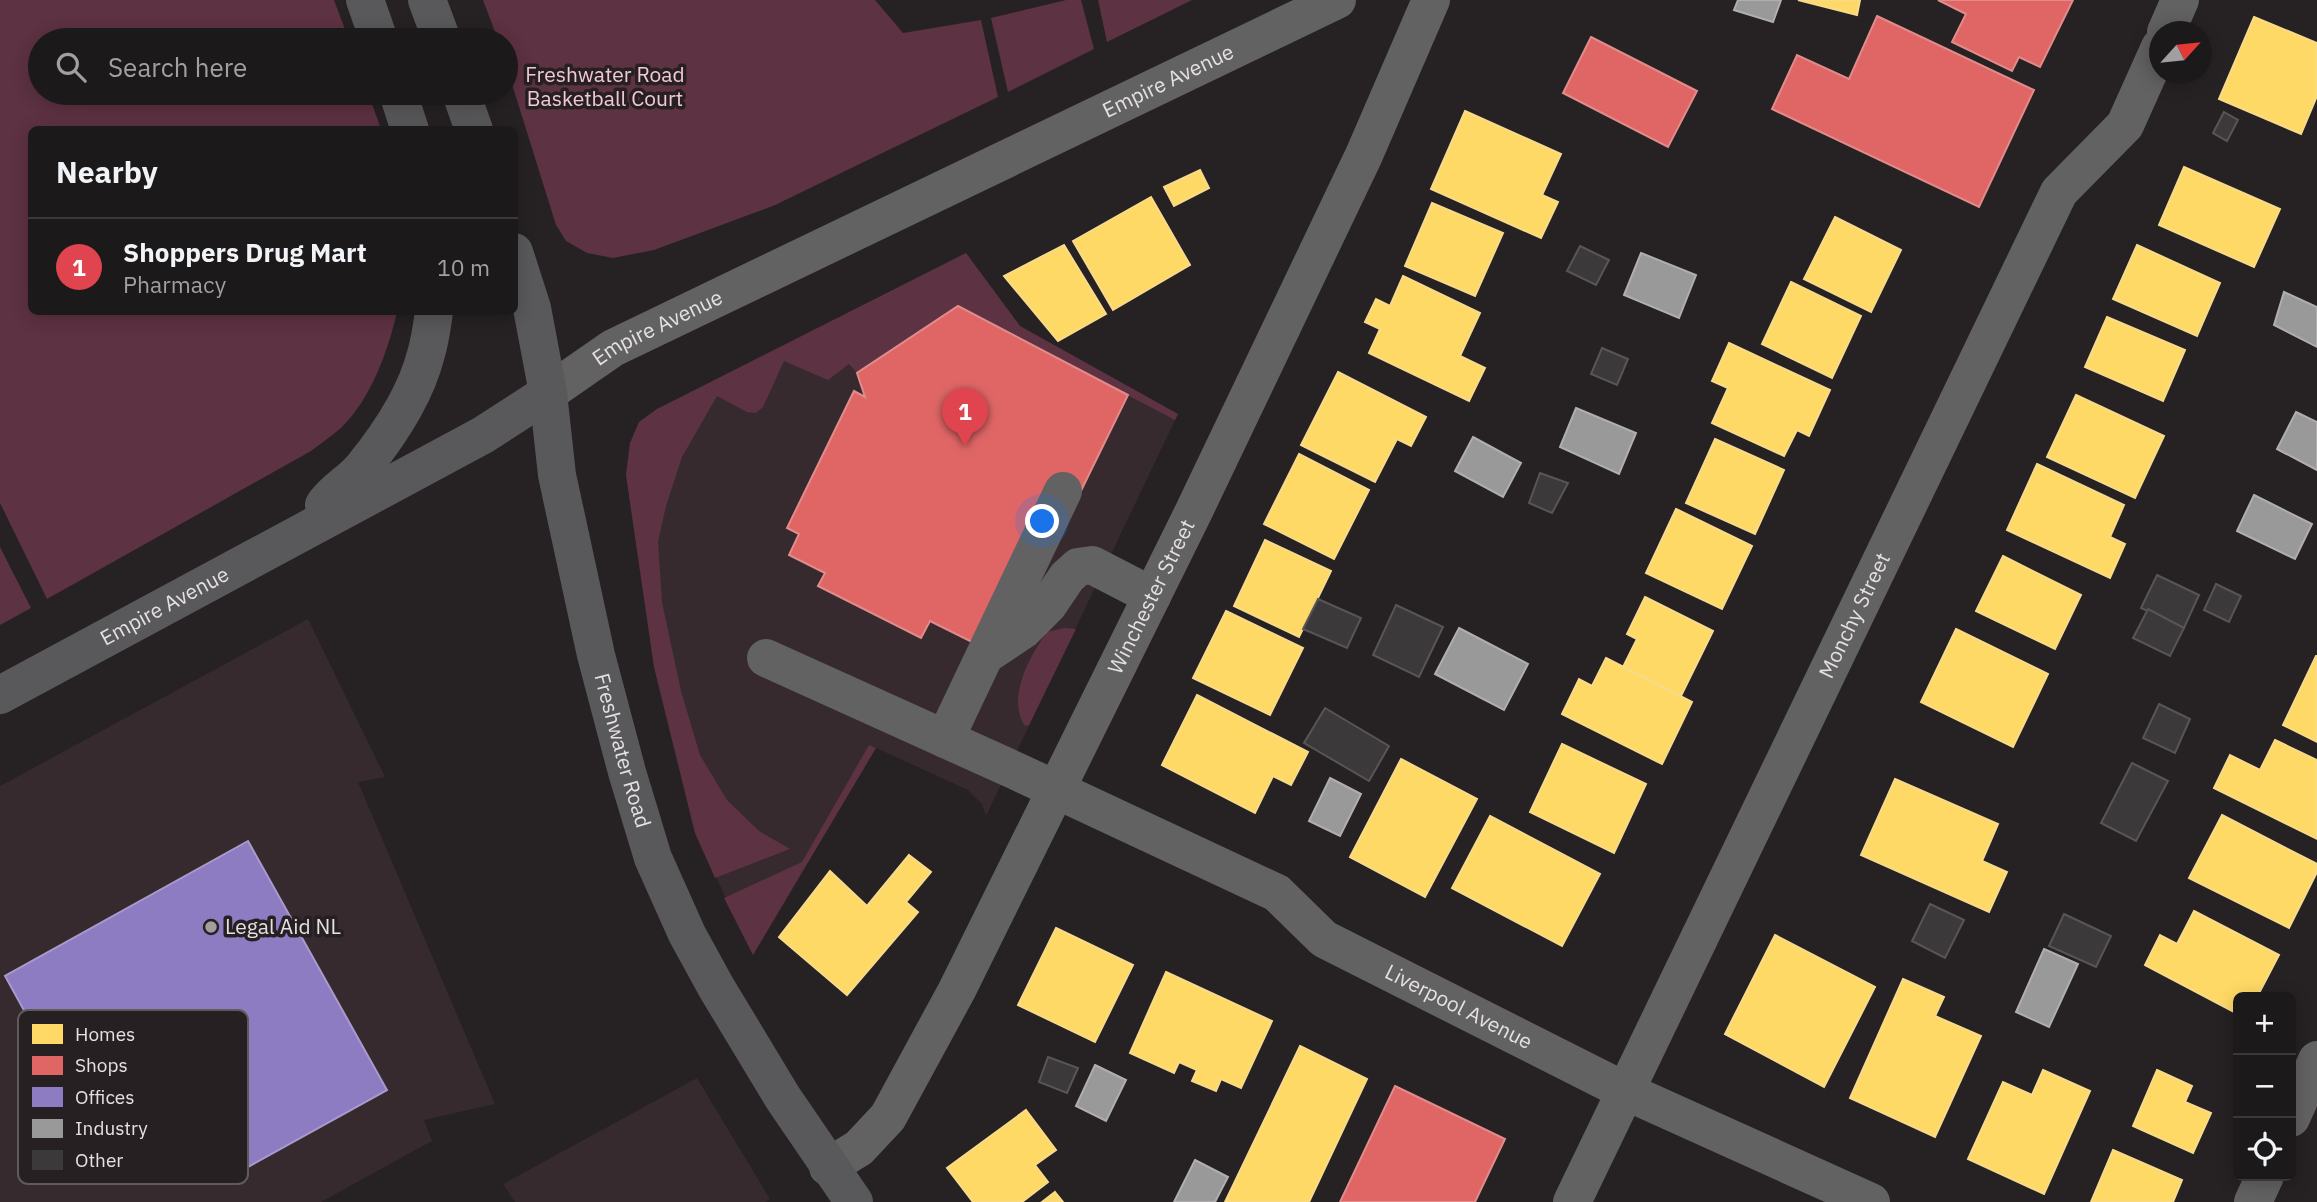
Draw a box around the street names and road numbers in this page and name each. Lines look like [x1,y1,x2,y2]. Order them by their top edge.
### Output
street label: Empire Avenue [1098,37,1238,124]
street label: Empire Avenue [586,282,727,371]
street label: Winchester Street [1101,514,1201,678]
street label: Monchy Street [1812,548,1896,683]
street label: Empire Avenue [95,559,233,652]
street label: Freshwater Road [588,670,658,831]
street label: Liverpool Avenue [1381,957,1538,1055]

